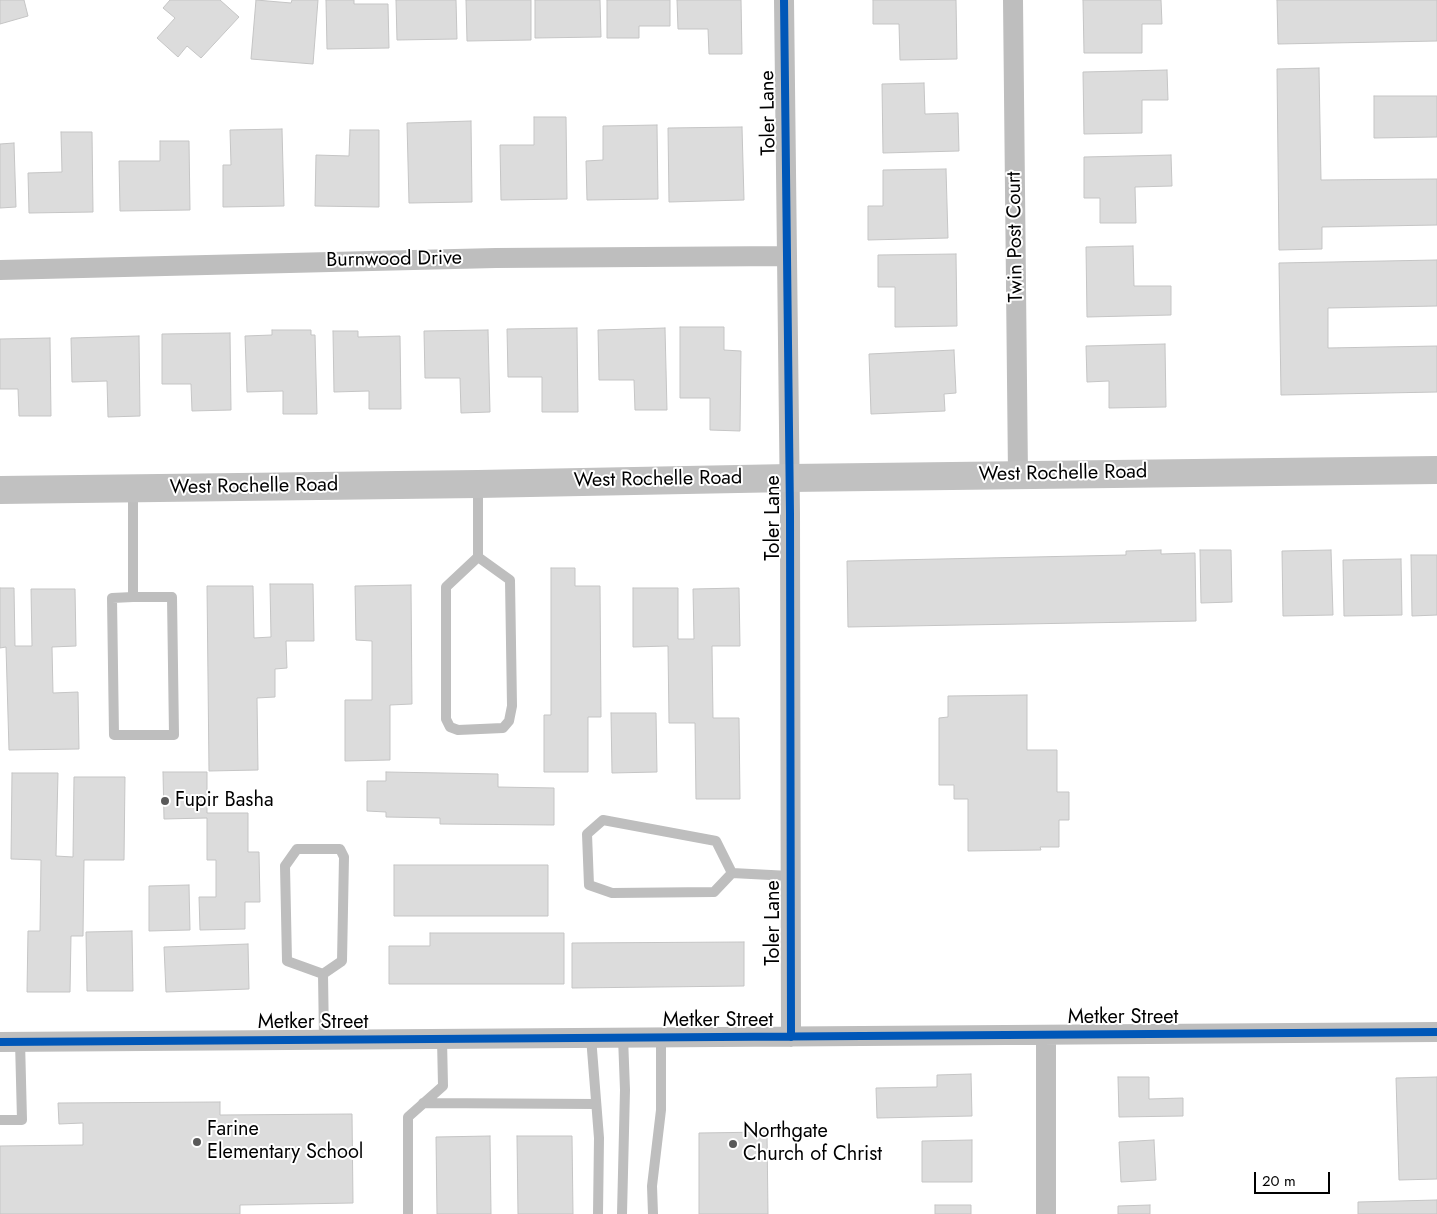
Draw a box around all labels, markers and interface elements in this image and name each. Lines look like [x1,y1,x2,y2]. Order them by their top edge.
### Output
street label: Toler Lane [756,70,782,156]
street label: Twin Post Court [1003,171,1029,303]
street label: Burnwood Drive [326,247,462,273]
street label: West Rochelle Road [979,461,1147,487]
street label: West Rochelle Road [574,467,742,493]
street label: West Rochelle Road [170,474,338,500]
street label: Toler Lane [762,475,786,561]
place label: Fupir Basha [175,789,274,813]
marker: Fupir Basha [159,795,171,807]
street label: Toler Lane [762,880,786,966]
street label: Metker Street [1068,1006,1178,1030]
street label: Metker Street [663,1009,773,1033]
street label: Metker Street [258,1011,368,1035]
place label: Farine Elementary School [207,1118,363,1165]
place label: Northgate Church of Christ [743,1120,882,1167]
marker: Farine Elementary School [191,1136,203,1148]
marker: Northgate Church of Christ [727,1138,739,1150]
scale bar [1257,1162,1333,1194]
text: 20 m [1262,1170,1296,1192]

